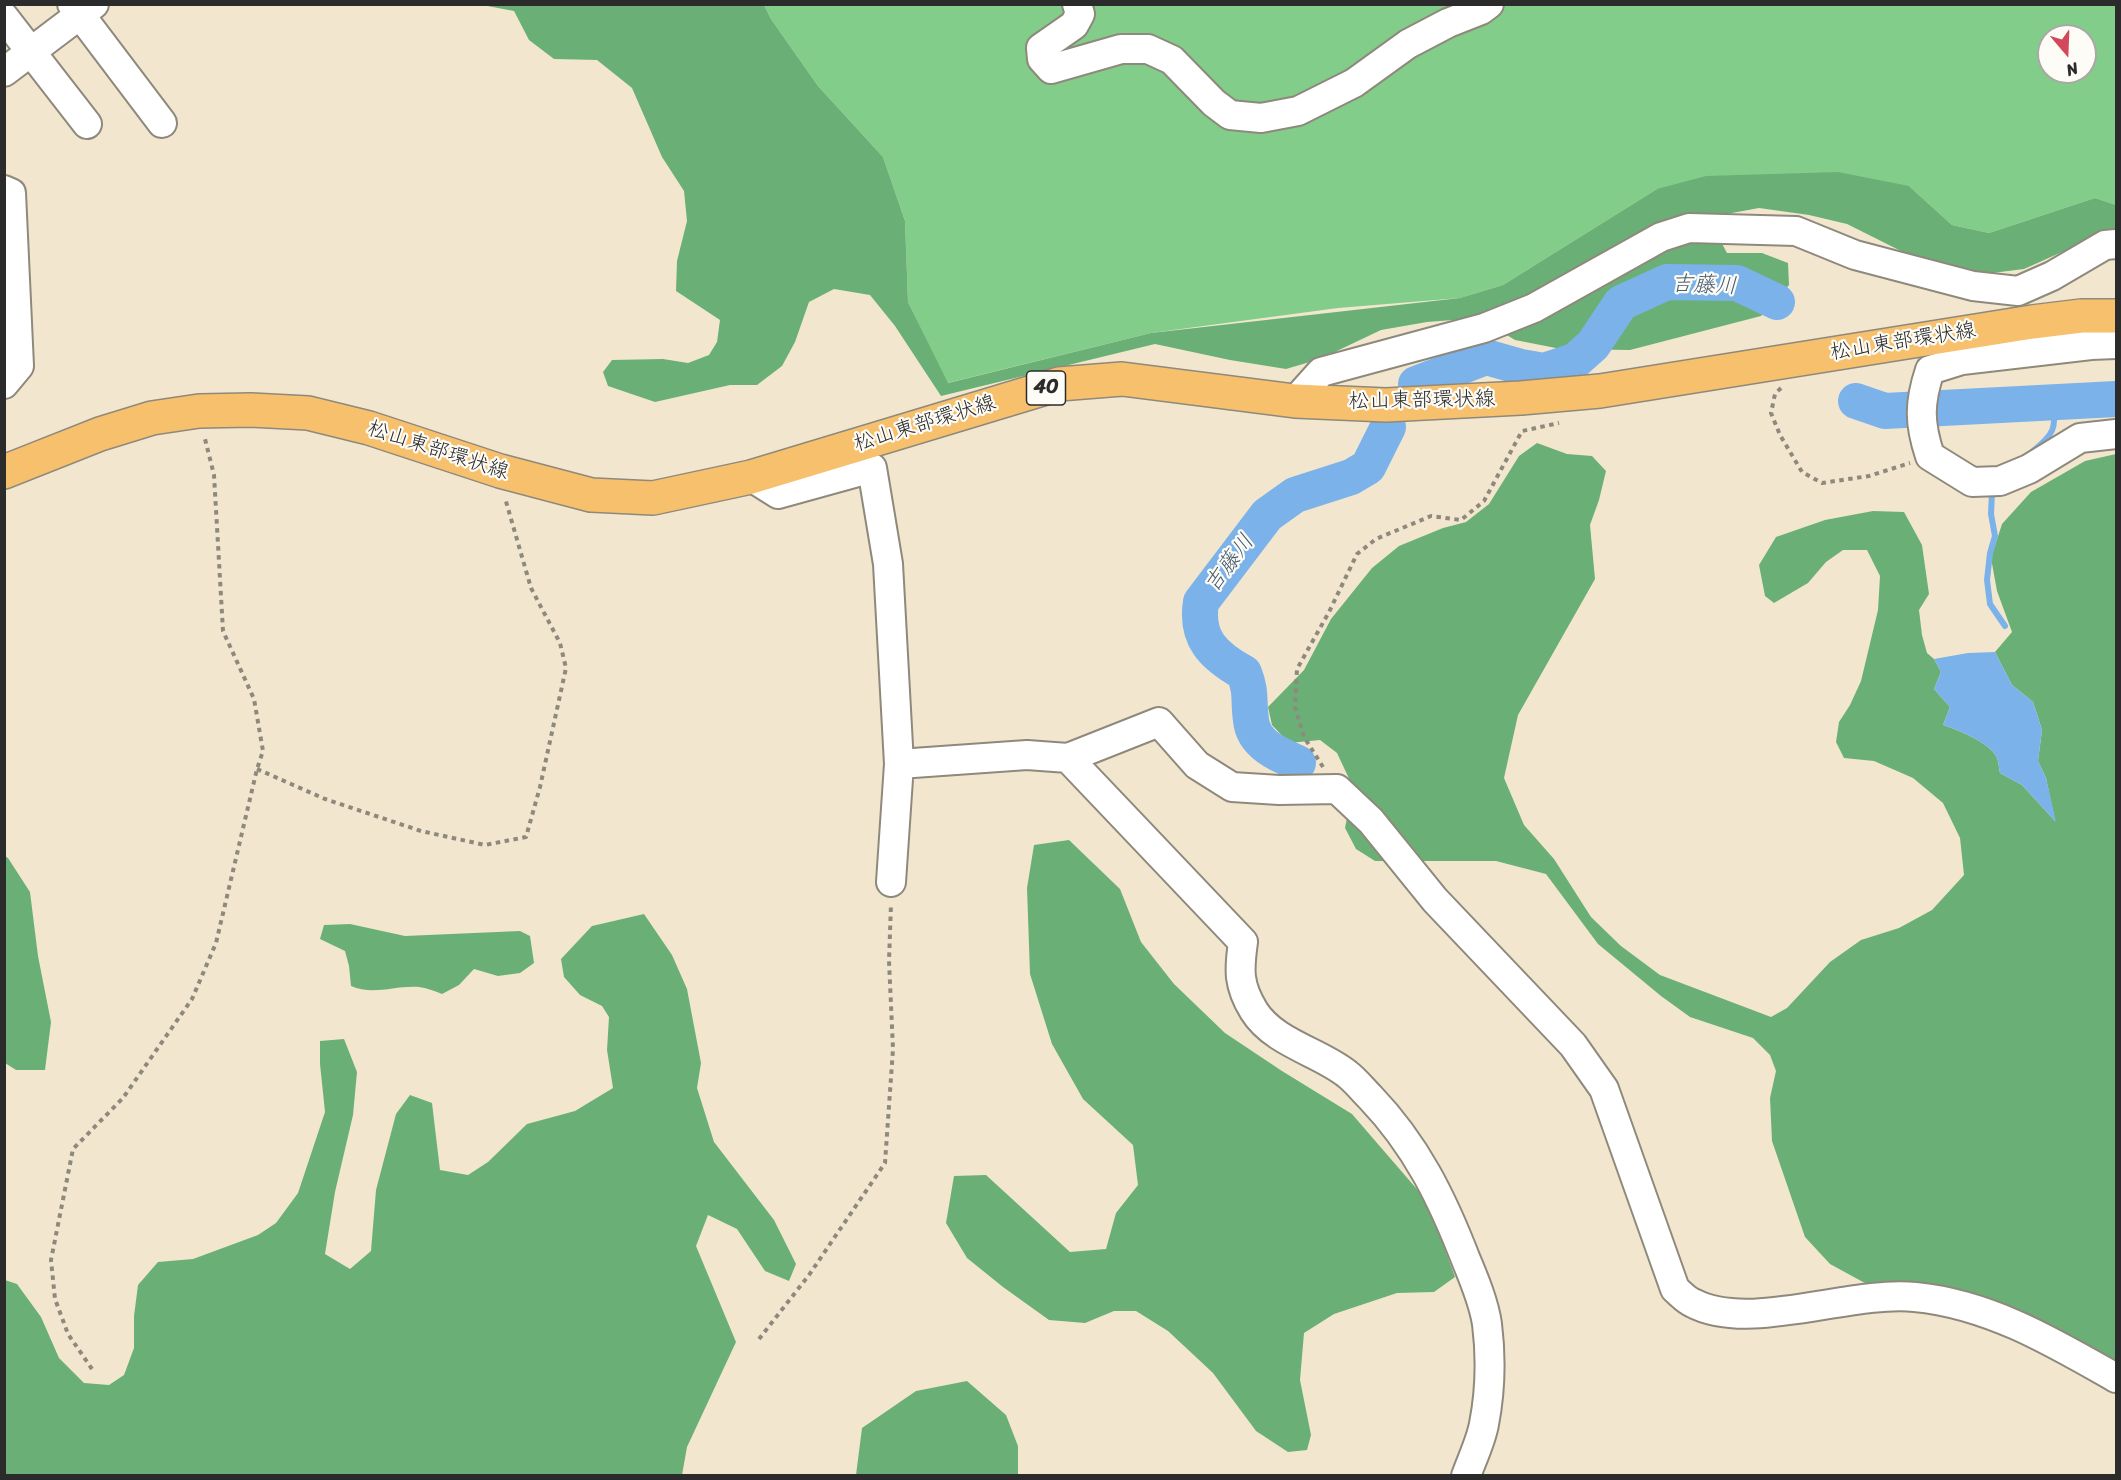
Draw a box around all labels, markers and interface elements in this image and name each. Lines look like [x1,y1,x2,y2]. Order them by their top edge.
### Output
north arrow [2037,24,2097,84]
text: N [2062,54,2082,85]
water label: 吉藤川 [1671,272,1737,300]
street label: 松山東部環状線 [1828,318,1978,366]
road number: 40 [1026,371,1066,405]
street label: 松山東部環状線 [1348,387,1496,415]
street label: 松山東部環状線 [851,390,999,458]
street label: 松山東部環状線 [364,416,512,486]
water label: 吉藤川 [1200,530,1260,598]

